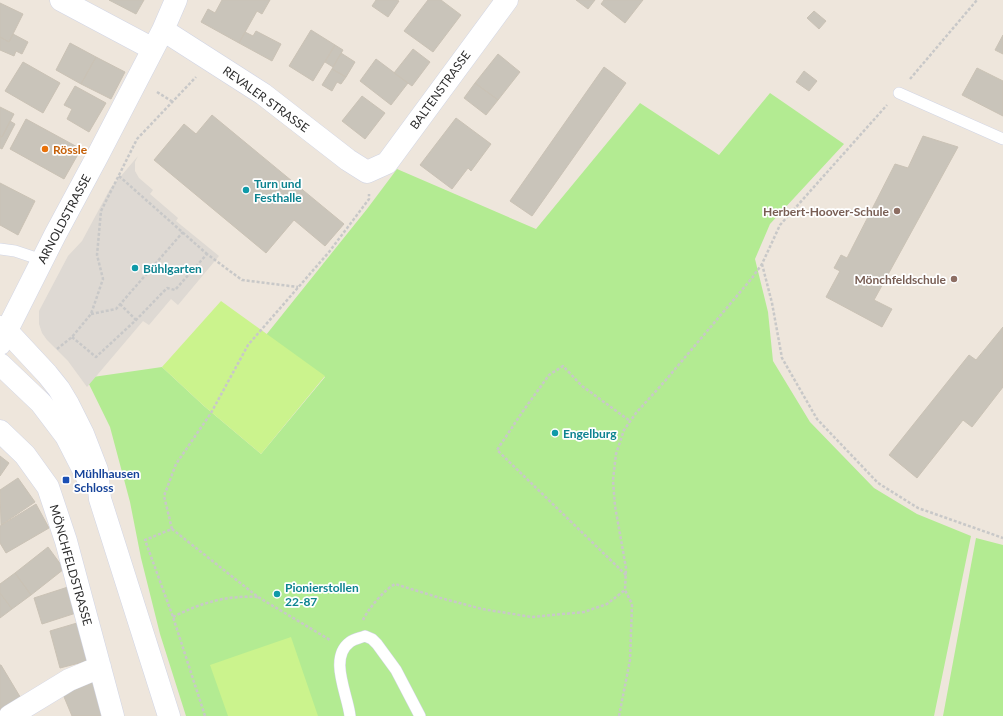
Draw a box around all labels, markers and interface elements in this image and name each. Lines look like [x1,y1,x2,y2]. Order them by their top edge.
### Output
street label: BALTENSTRASSE [407,48,473,132]
street label: REVALER STRASSE [220,63,312,135]
place label: Rössle [53,142,88,157]
marker: Rössle [40,144,50,154]
street label: ARNOLDSTRASSE [34,172,94,266]
place label: Turn und Festhalle [254,176,302,205]
marker: Turn und Festhalle [241,185,251,195]
place label: Herbert-Hoover-Schule [763,204,890,219]
marker: Herbert-Hoover-Schule [892,206,902,216]
place label: Bühlgarten [143,261,202,276]
marker: Bühlgarten [130,263,140,273]
place label: Mönchfeldschule [854,272,947,287]
marker: Mönchfeldschule [949,274,959,284]
place label: Engelburg [563,426,617,441]
marker: Engelburg [550,428,560,438]
place label: Mühlhausen Schloss [74,466,140,495]
marker: Mühlhausen Schloss [61,475,71,485]
street label: MÖNCHFELDSTRASSE [47,503,95,627]
place label: Pionierstollen 22-87 [285,580,359,609]
marker: Pionierstollen 22-87 [272,589,282,599]

